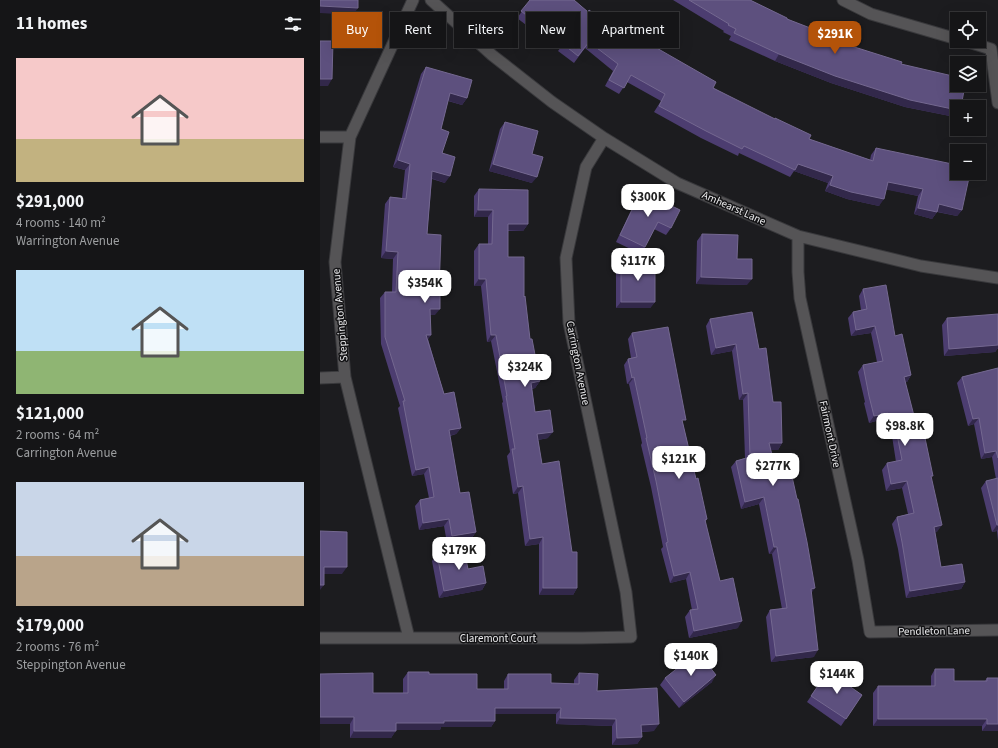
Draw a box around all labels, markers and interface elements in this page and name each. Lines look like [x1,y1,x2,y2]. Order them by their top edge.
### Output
text: 11 homes [16,12,87,36]
chip: Buy [332,12,382,48]
chip: Rent [390,12,446,48]
chip: Filters [454,12,518,48]
chip: New [526,12,580,48]
chip: Apartment [588,12,679,48]
map controls [950,12,986,180]
button: locate [950,12,986,48]
icon: filters [282,13,304,35]
pin: $291K [807,21,863,55]
text: $291K [817,25,853,43]
button: layers [950,56,986,92]
icon: home [124,84,196,156]
button: + [950,100,986,136]
button: − [950,144,986,180]
pin: $300K [620,184,676,218]
street label: Amhearst Lane [700,187,769,229]
text: $300K [630,188,666,206]
text: $291,000 [16,190,84,214]
text: 4 rooms · 140 m² [16,214,106,232]
text: Warrington Avenue [16,232,119,250]
pin: $117K [610,248,666,282]
text: $117K [620,252,656,270]
street label: Steppington Avenue [328,268,352,362]
pin: $354K [397,270,453,304]
text: $354K [407,274,443,292]
icon: home [124,296,196,368]
street label: Carrington Avenue [562,320,594,407]
pin: $324K [497,354,553,388]
text: $324K [507,358,543,376]
street label: Fairmont Drive [816,399,845,469]
text: $121,000 [16,402,84,426]
pin: $98.8K [872,413,938,447]
text: $98.8K [885,417,925,435]
text: 2 rooms · 64 m² [16,426,99,444]
text: Carrington Avenue [16,444,117,462]
pin: $121K [651,446,707,480]
text: $121K [661,450,697,468]
pin: $277K [745,453,801,487]
text: $277K [755,457,791,475]
icon: home [124,508,196,580]
pin: $179K [431,537,487,571]
text: $179K [441,541,477,559]
text: $179,000 [16,614,84,638]
street label: Pendleton Lane [898,623,971,639]
street label: Claremont Court [460,631,537,646]
text: 2 rooms · 76 m² [16,638,99,656]
pin: $140K [663,643,719,677]
text: $140K [673,647,709,665]
text: Steppington Avenue [16,656,126,674]
pin: $144K [809,661,865,695]
text: $144K [819,665,855,683]

